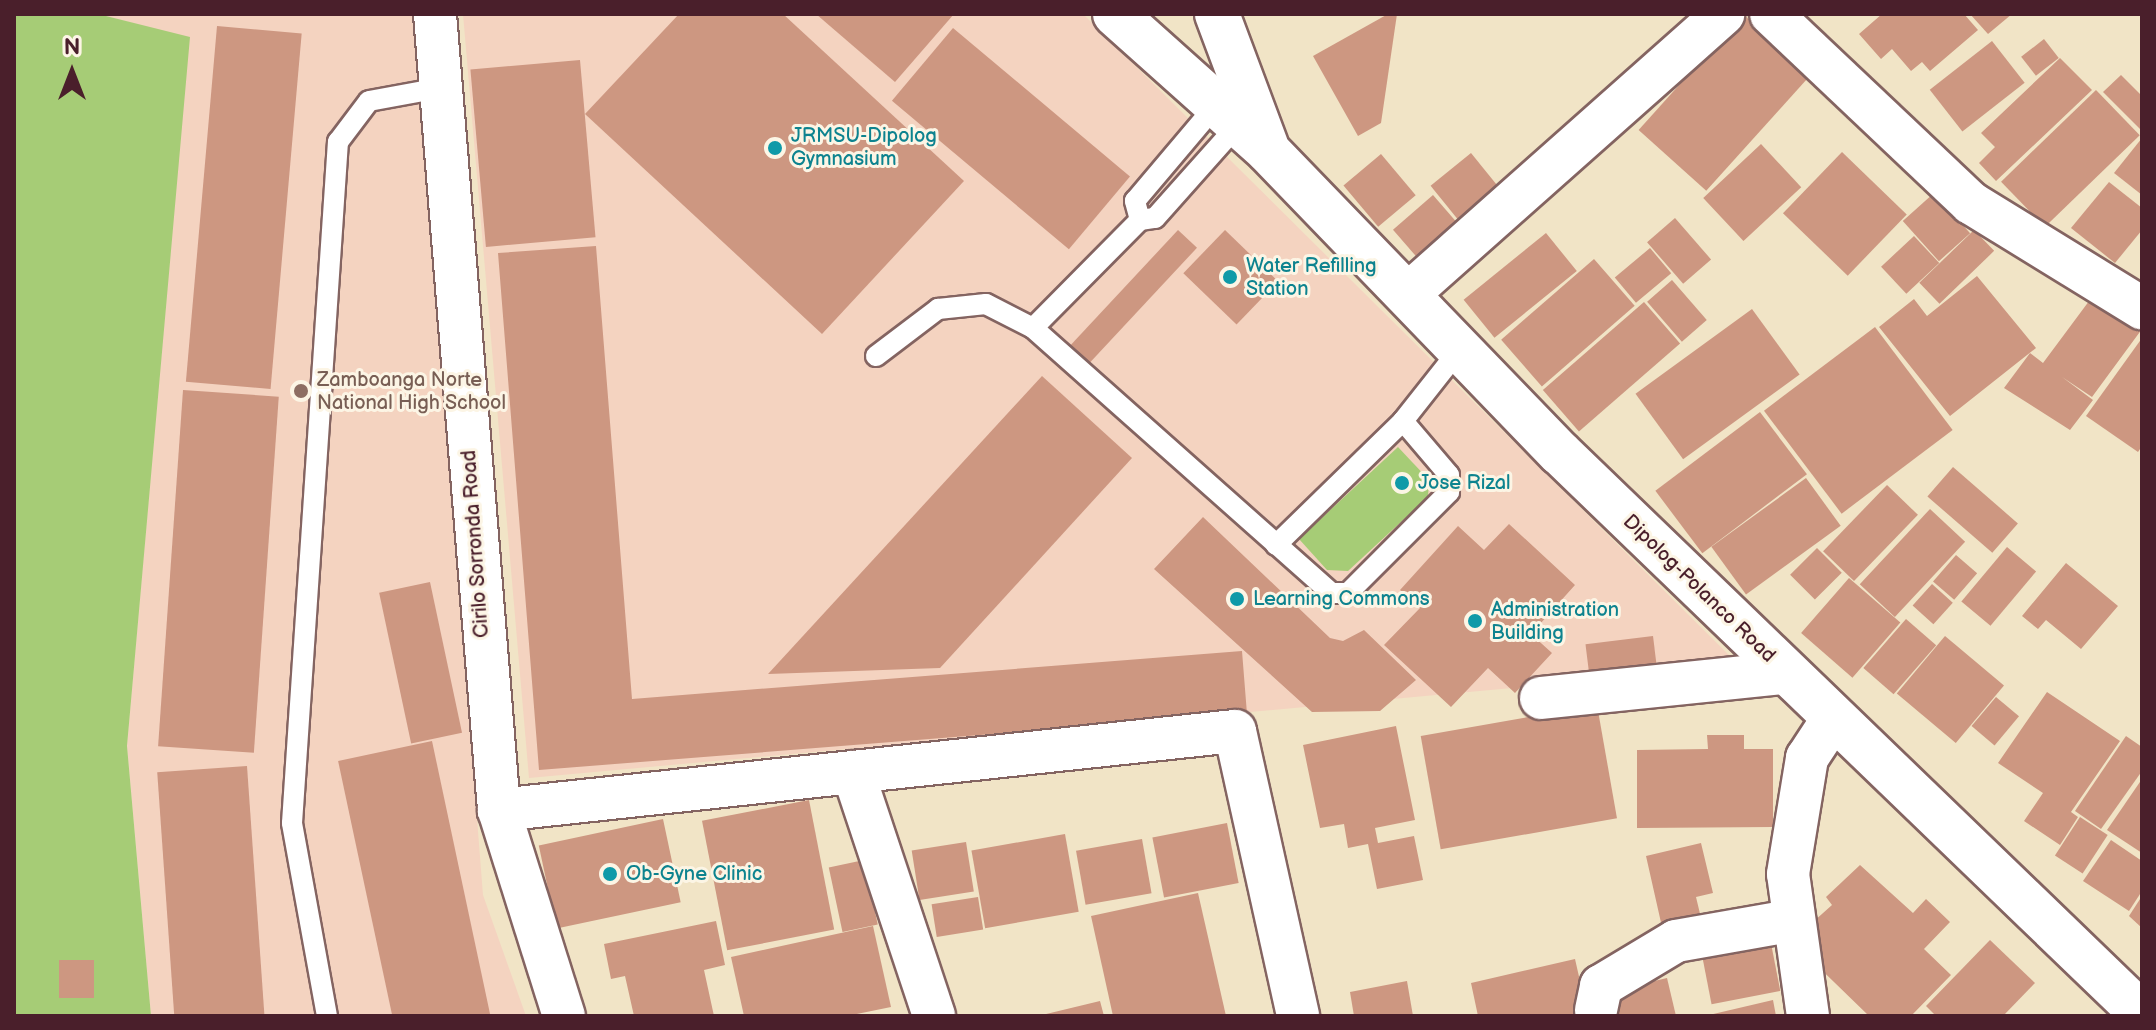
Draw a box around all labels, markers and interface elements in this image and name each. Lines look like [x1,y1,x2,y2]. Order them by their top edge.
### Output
north arrow [32,32,112,112]
text: N [64,34,80,61]
place label: JRMSU-Dipolog Gymnasium [791,124,937,171]
marker: JRMSU-Dipolog Gymnasium [766,139,784,157]
place label: Water Refilling Station [1246,254,1377,301]
marker: Water Refilling Station [1221,268,1239,286]
place label: Zamboanga Norte National High School [317,368,506,415]
marker: Zamboanga Norte National High School [292,382,310,400]
street label: Cirilo Sorronda Road [457,449,495,639]
place label: Jose Rizal [1418,471,1511,495]
marker: Jose Rizal [1393,474,1411,492]
street label: Dipolog-Polanco Road [1618,510,1780,668]
place label: Learning Commons [1253,587,1430,611]
marker: Learning Commons [1228,590,1246,608]
place label: Administration Building [1491,598,1619,645]
marker: Administration Building [1466,612,1484,630]
place label: Ob-Gyne Clinic [626,862,762,886]
marker: Ob-Gyne Clinic [601,865,619,883]

